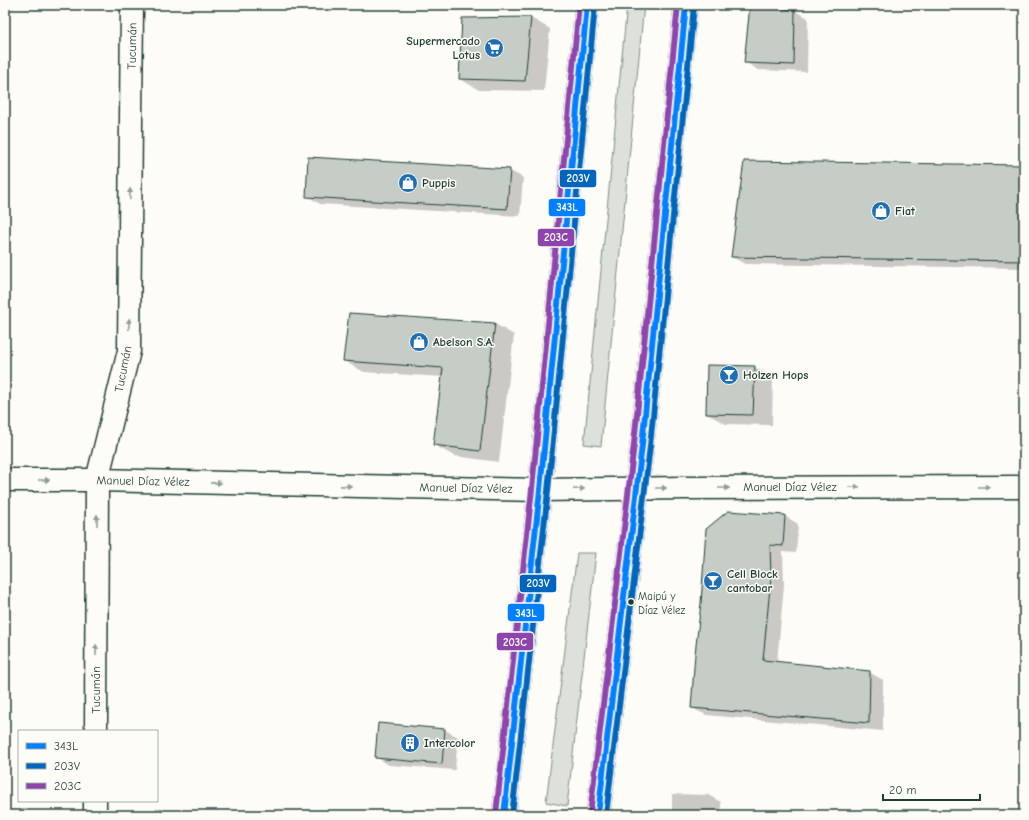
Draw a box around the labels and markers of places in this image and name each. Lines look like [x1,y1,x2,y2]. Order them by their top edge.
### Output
place label: Supermercado Lotus [406,34,480,62]
supermarket icon: Supermercado Lotus [483,37,505,59]
shop icon: Puppis [397,172,419,194]
place label: Puppis [422,176,455,190]
shop icon: Fiat [870,200,892,222]
place label: Fiat [895,204,916,218]
shop icon: Abelson S.A. [408,331,430,353]
place label: Abelson S.A. [433,335,494,349]
bar icon: Holzen Hops [718,364,740,386]
place label: Holzen Hops [743,368,808,382]
place label: Cell Block cantobar [727,567,778,595]
bar icon: Cell Block cantobar [702,570,724,592]
place label: Maipú y Díaz Vélez [638,590,686,617]
marker: Maipú y Díaz Vélez [626,597,636,607]
building icon: Intercolor [399,732,421,754]
place label: Intercolor [424,736,475,750]

